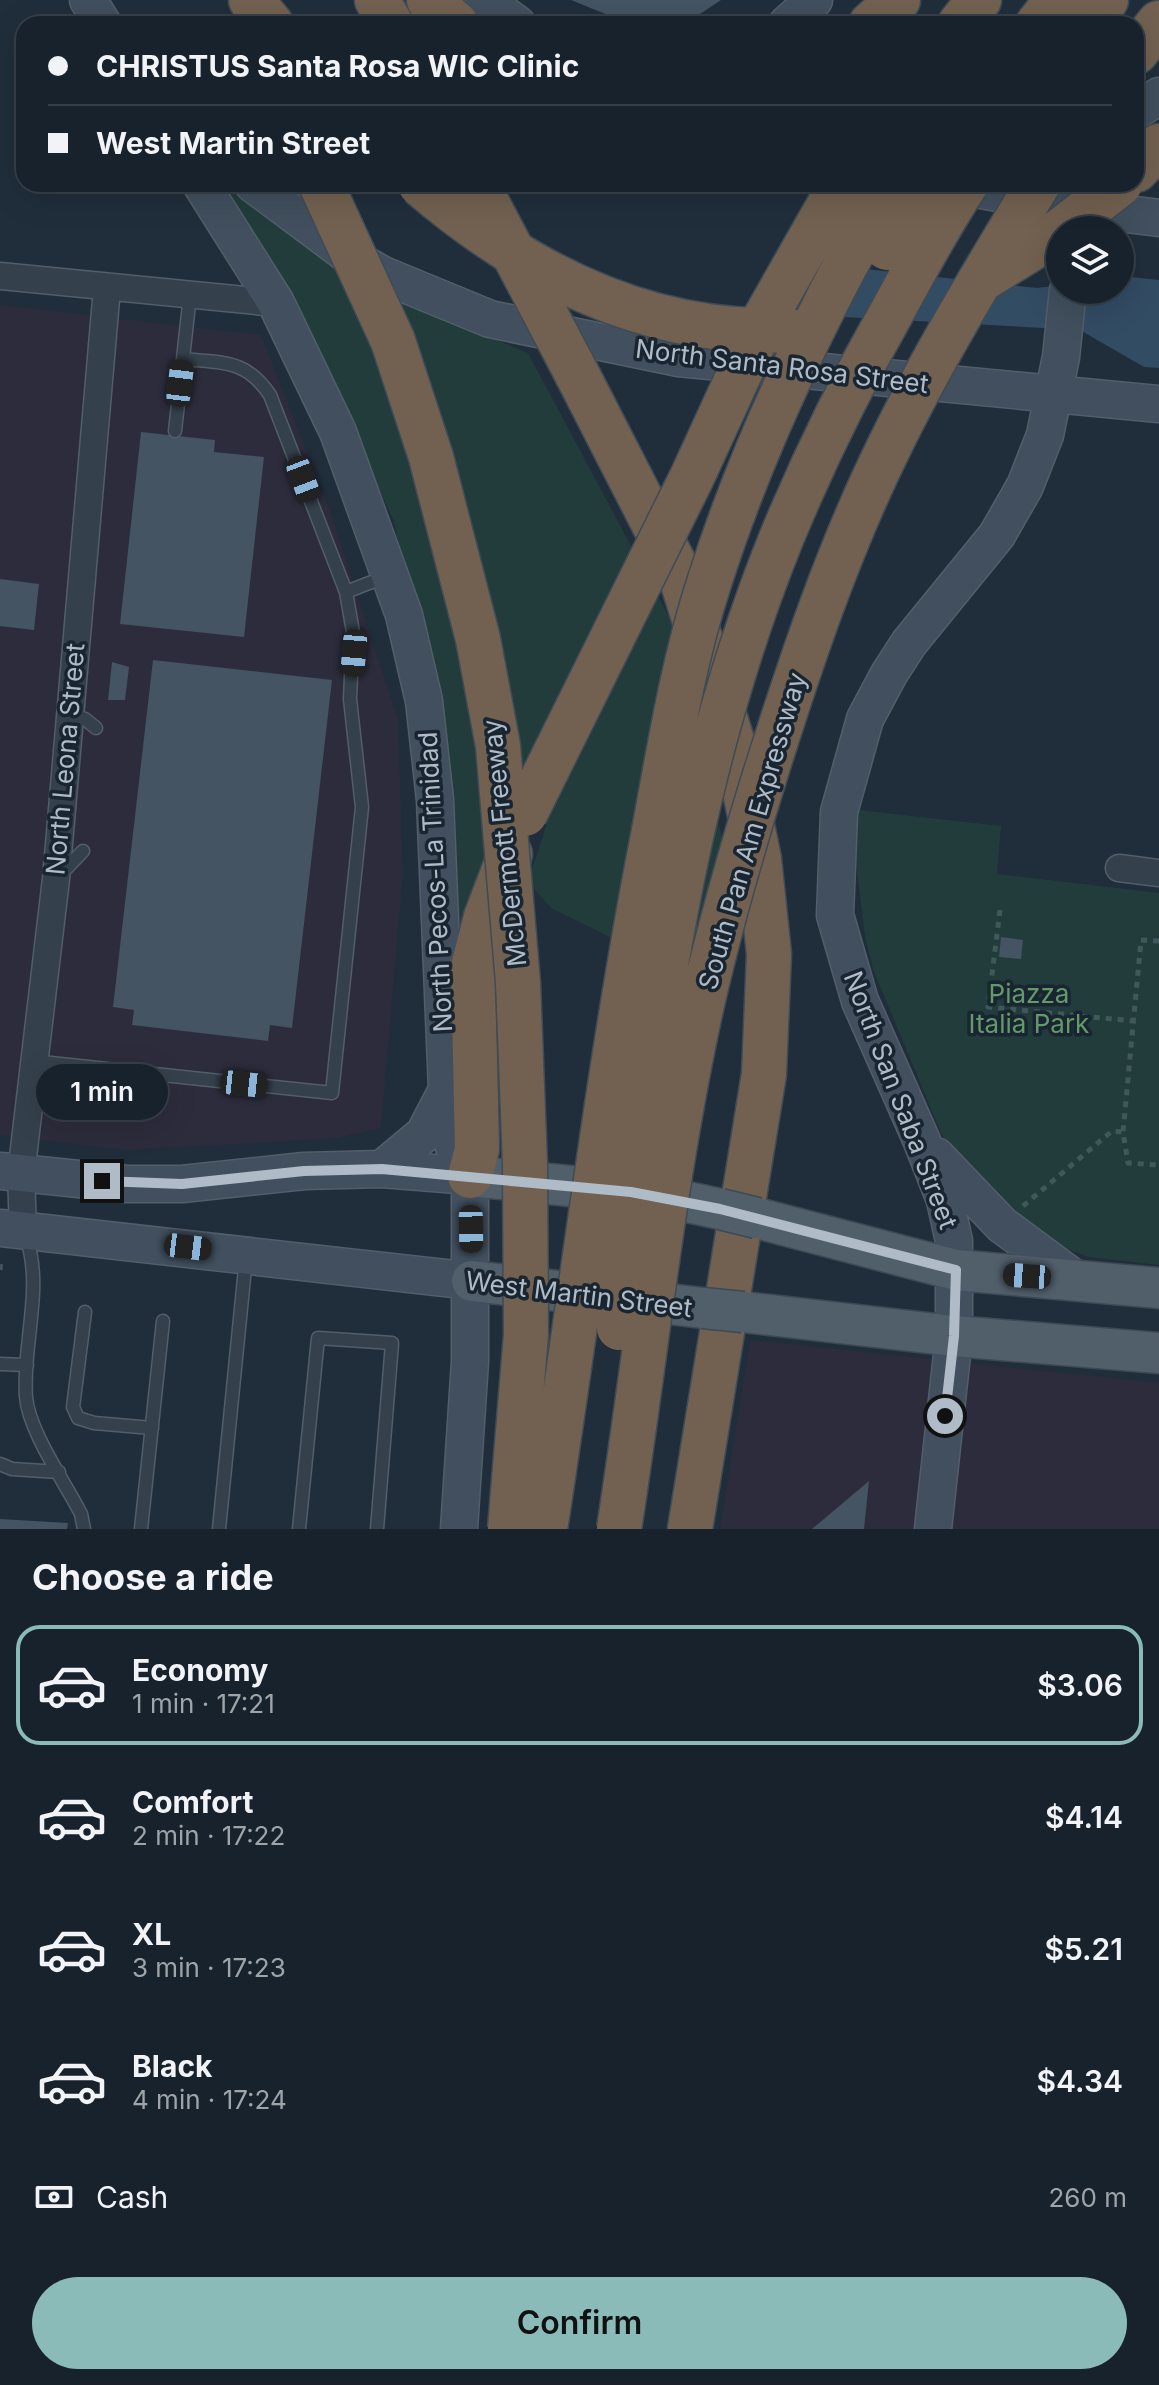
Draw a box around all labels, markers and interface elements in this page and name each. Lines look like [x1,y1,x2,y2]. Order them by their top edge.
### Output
text: CHRISTUS Santa Rosa WIC Clinic [96,48,579,84]
text: West Martin Street [96,125,370,161]
map controls [1046,216,1134,304]
button: layers [1046,216,1134,304]
street label: North Santa Rosa Street [634,333,930,399]
car [165,358,195,408]
car [283,452,323,506]
car [340,628,368,678]
street label: North Leona Street [39,642,91,876]
street label: South Pan Am Expressway [692,669,812,993]
street label: McDermott Freeway [476,718,532,968]
street label: North Pecos-La Trinidad [412,731,458,1033]
street label: North San Saba Street [838,967,964,1233]
park label: Piazza Italia Park [969,978,1089,1039]
callout: 1 min [36,1065,168,1121]
car [219,1070,269,1098]
text: 1 min [70,1076,134,1107]
route end [84,1163,120,1199]
car [459,1205,483,1253]
car [163,1232,213,1262]
car [1002,1262,1052,1290]
street label: West Martin Street [464,1265,694,1323]
route start [927,1398,963,1434]
text: Choose a ride [32,1555,274,1599]
icon: car [36,1649,108,1721]
text: Economy [132,1652,268,1688]
text: $3.06 [1037,1667,1123,1703]
text: 1 min · 17:21 [132,1688,275,1719]
icon: car [36,1781,108,1853]
text: Comfort [132,1784,253,1820]
text: $4.14 [1045,1799,1123,1835]
text: 2 min · 17:22 [132,1820,285,1851]
icon: car [36,1913,108,1985]
text: XL [132,1916,171,1952]
text: $5.21 [1044,1931,1123,1967]
text: 3 min · 17:23 [132,1952,286,1983]
icon: car [36,2045,108,2117]
text: Black [132,2048,212,2084]
text: $4.34 [1037,2063,1123,2099]
text: 4 min · 17:24 [132,2084,287,2115]
icon: cash [32,2175,76,2219]
text: Cash [96,2179,168,2215]
text: 260 m [1049,2182,1127,2213]
button: Confirm [32,2277,1127,2369]

